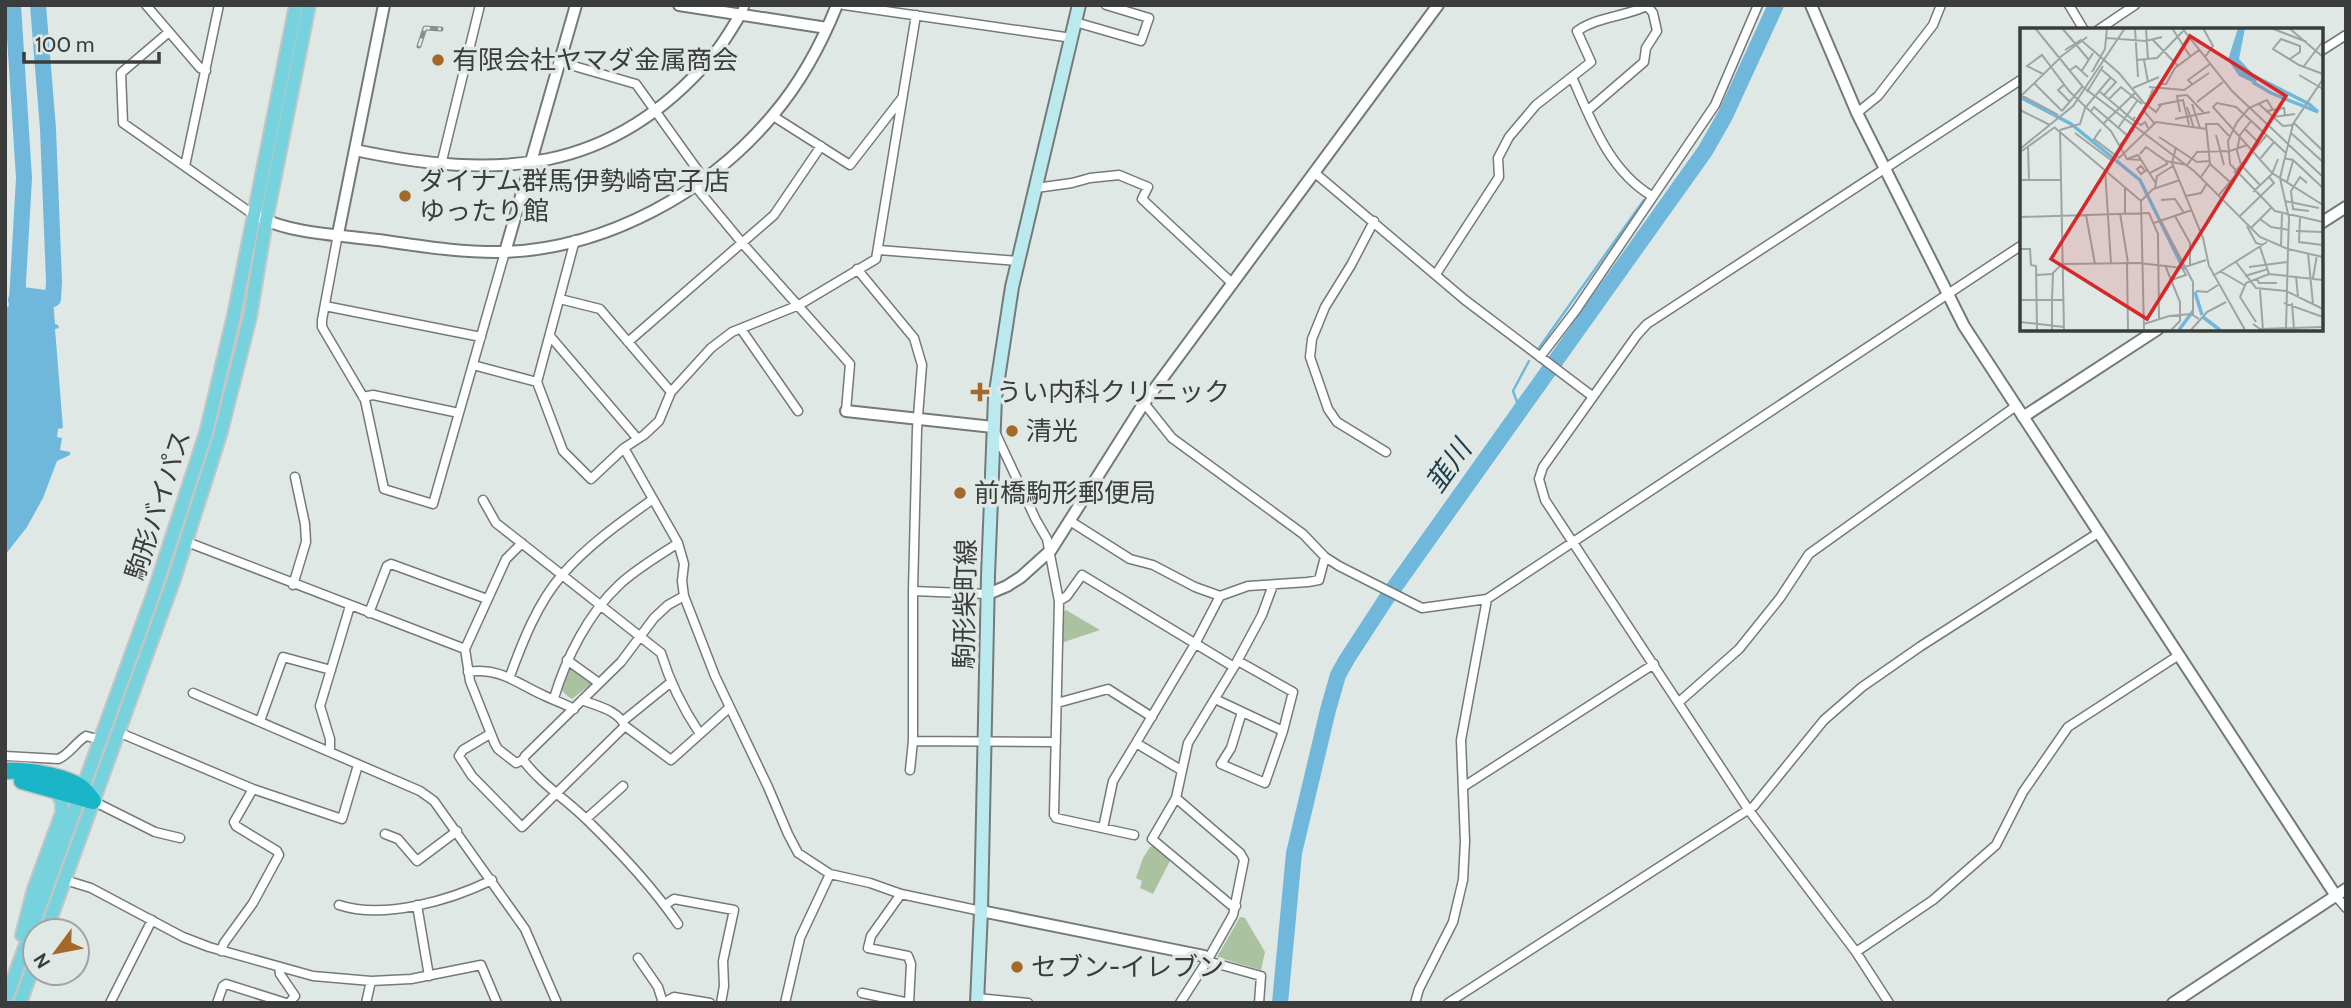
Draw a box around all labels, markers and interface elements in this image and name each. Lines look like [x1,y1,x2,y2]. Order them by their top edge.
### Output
scale bar [24,21,159,65]
inset map [2020,28,2323,331]
text: 100 m [35,32,94,57]
place label: 有限会社ヤマダ金属商会 [452,44,738,76]
marker: 有限会社ヤマダ金属商会 [430,52,446,68]
place label: ダイナム群馬伊勢崎宮子店 ゆったり館 [419,165,730,227]
marker: ダイナム群馬伊勢崎宮子店 ゆったり館 [397,188,413,204]
place label: うい内科クリニック [996,376,1230,408]
marker: うい内科クリニック [970,382,990,402]
place label: 清光 [1026,415,1078,447]
marker: 清光 [1004,423,1020,439]
street label: 駒形バイパス [119,426,197,584]
water label: 韮川 [1418,431,1480,499]
place label: 前橋駒形郵便局 [974,477,1156,509]
marker: 前橋駒形郵便局 [952,485,968,501]
street label: 駒形柴町線 [948,539,982,669]
north arrow [21,917,91,987]
text: N [29,949,55,973]
place label: セブン-イレブン [1031,951,1224,983]
marker: セブン-イレブン [1009,959,1025,975]

